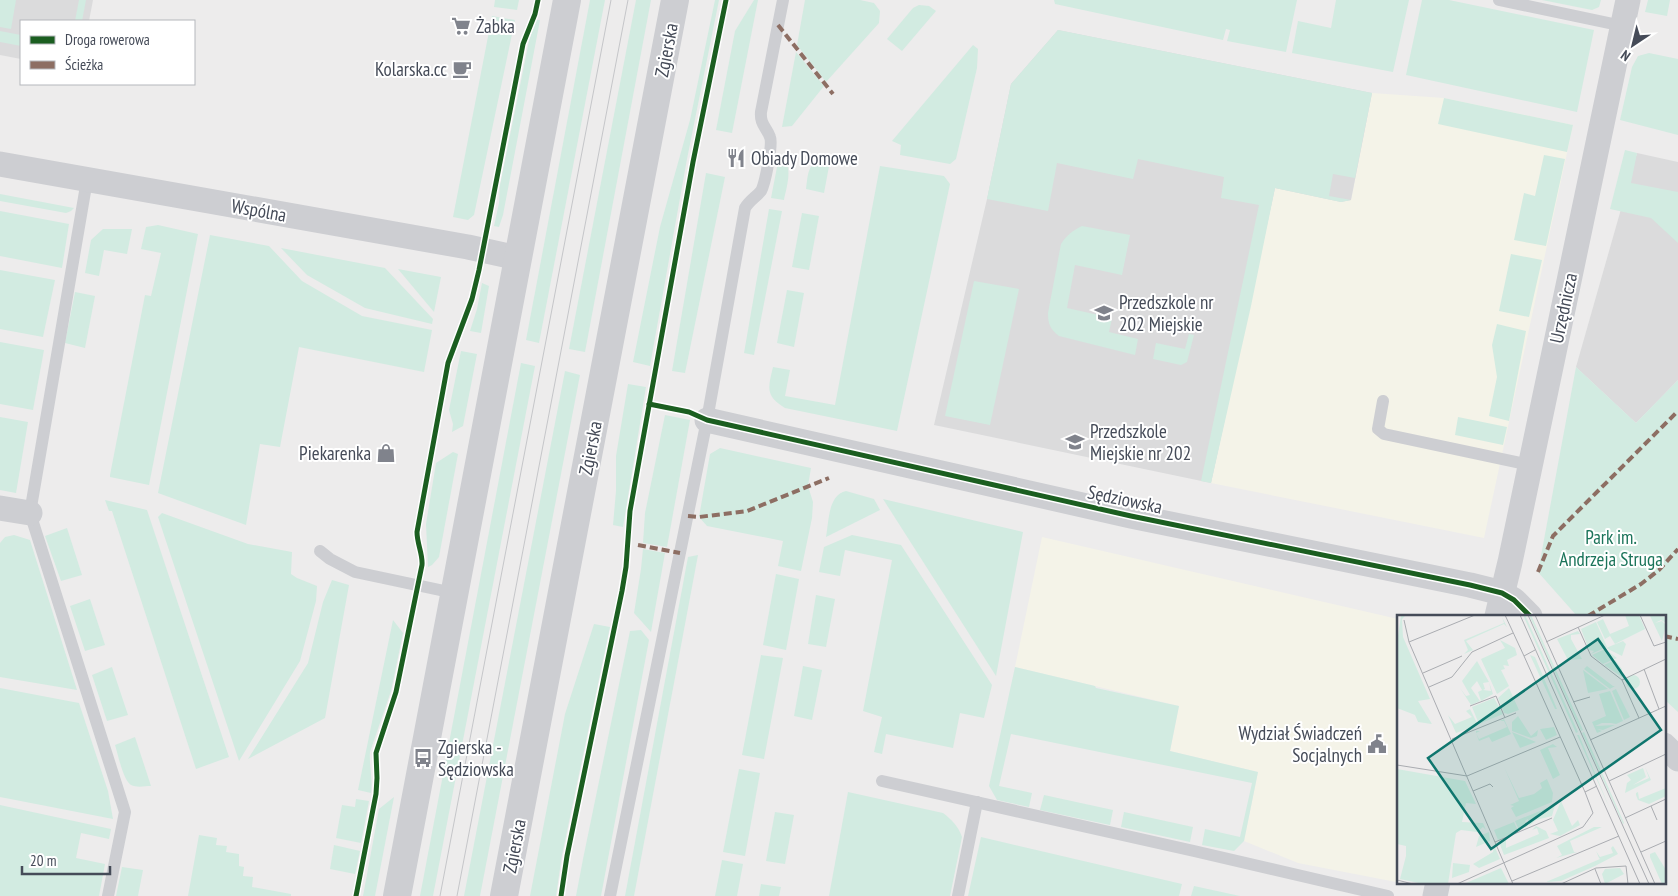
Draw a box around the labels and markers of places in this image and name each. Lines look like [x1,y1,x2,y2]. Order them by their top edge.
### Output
place label: Żabka [476,14,515,38]
supermarket icon: Żabka [450,15,472,37]
place label: Kolarska.cc [375,57,447,81]
cafe icon: Kolarska.cc [451,58,473,80]
place label: Obiady Domowe [751,146,858,170]
restaurant icon: Obiady Domowe [725,147,747,169]
place label: Przedszkole nr 202 Miejskie [1119,290,1214,336]
school or university icon: Przedszkole nr 202 Miejskie [1093,302,1115,324]
place label: Przedszkole Miejskie nr 202 [1090,419,1191,465]
school or university icon: Przedszkole Miejskie nr 202 [1064,431,1086,453]
place label: Piekarenka [299,441,371,465]
shop icon: Piekarenka [375,442,397,464]
place label: Wydział Świadczeń Socjalnych [1238,721,1362,767]
public building icon: Wydział Świadczeń Socjalnych [1366,733,1388,755]
place label: Zgierska - Sędziowska [438,735,514,781]
bus stop icon: Zgierska - Sędziowska [412,747,434,769]

